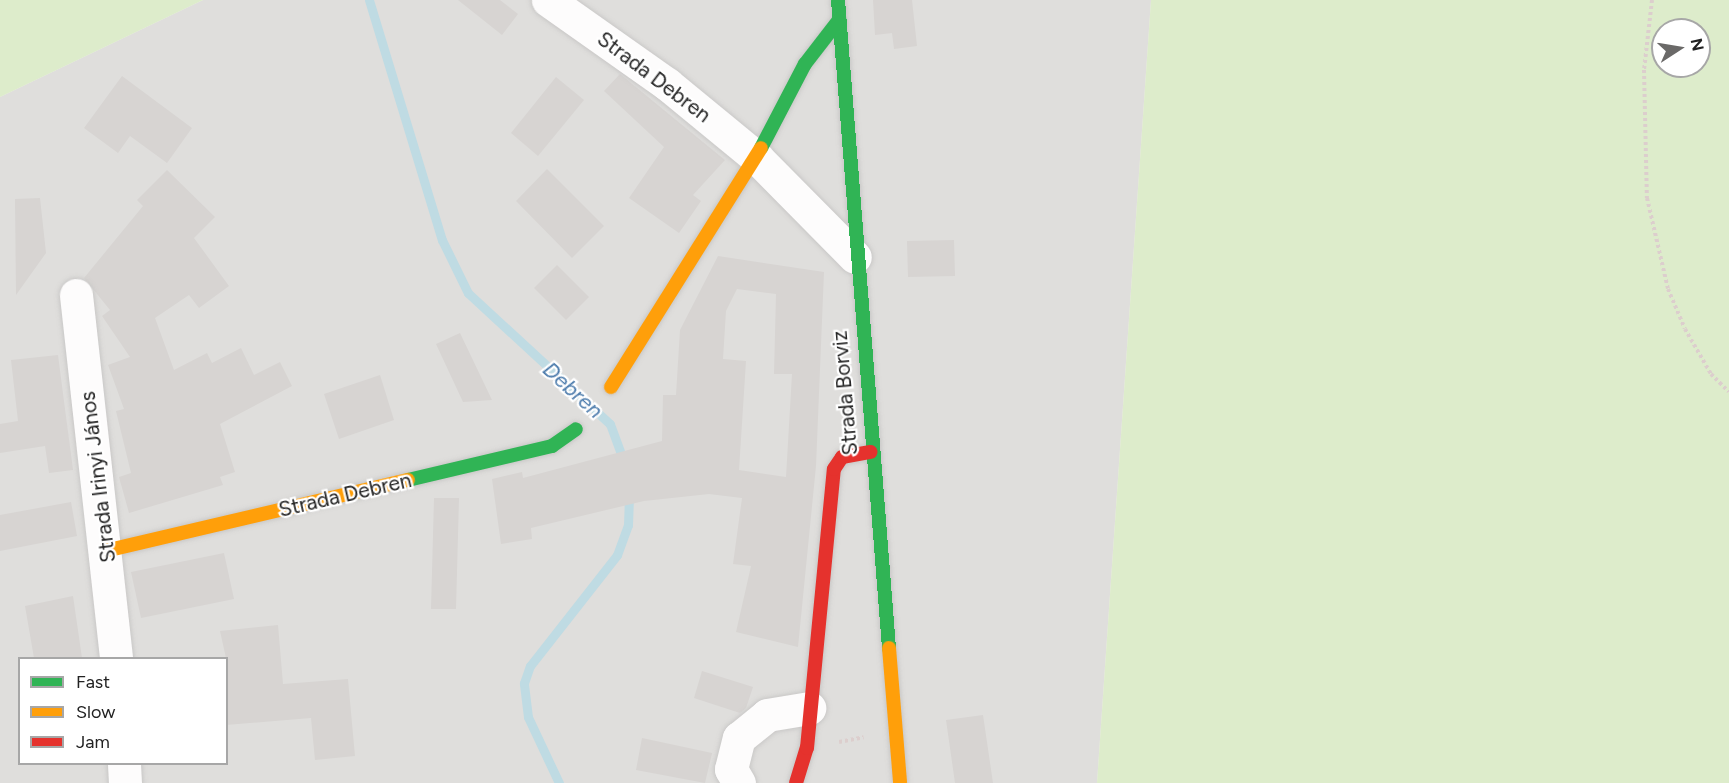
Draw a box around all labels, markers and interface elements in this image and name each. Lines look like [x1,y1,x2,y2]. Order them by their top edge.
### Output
north arrow [1651,18,1711,78]
street label: Strada Debren [592,26,716,128]
text: N [1687,37,1708,53]
street label: Strada Borviz [827,330,863,456]
water label: Debren [537,356,609,424]
street label: Strada Irinyi János [75,390,121,564]
street label: Strada Debren [276,467,414,523]
legend [18,657,228,765]
text: Fast [76,671,110,693]
text: Slow [76,701,115,723]
text: Jam [76,731,110,753]

